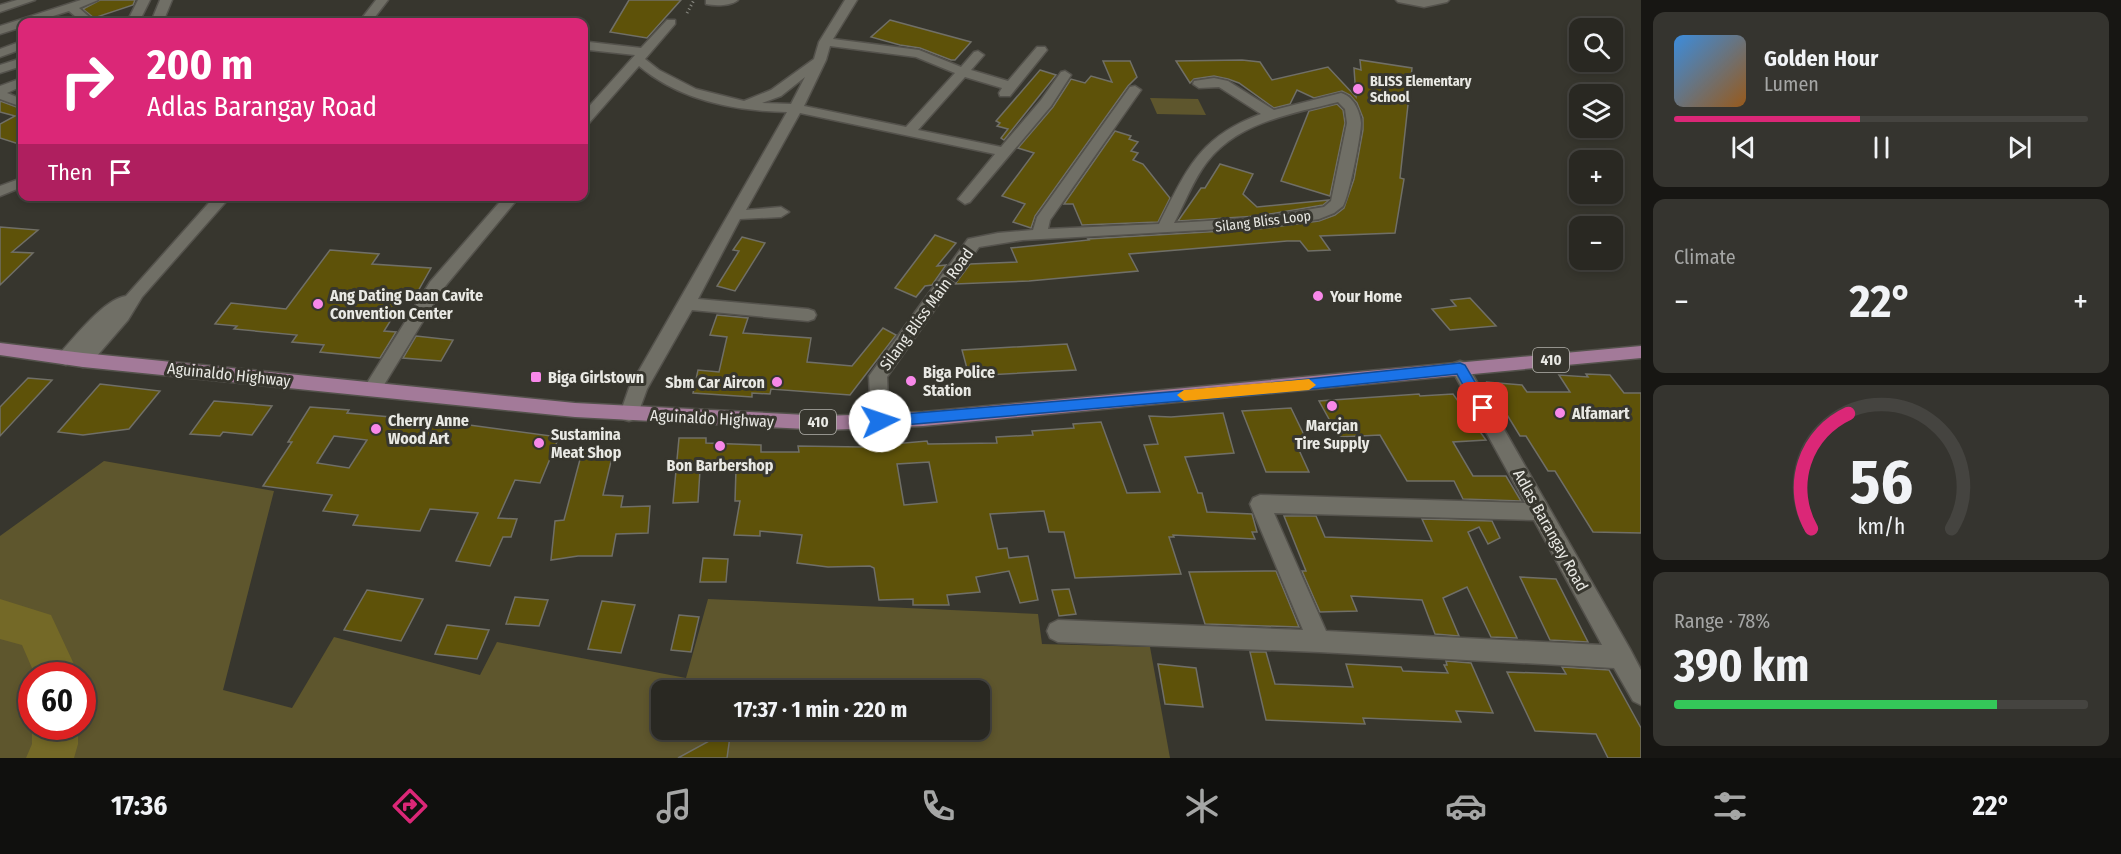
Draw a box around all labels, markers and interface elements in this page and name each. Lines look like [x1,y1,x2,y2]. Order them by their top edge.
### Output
map controls [1569,18,1623,270]
button: search [1569,18,1623,72]
text: 200 m [147,40,253,90]
icon: right [48,42,126,120]
text: Golden Hour [1764,45,1878,72]
text: Lumen [1764,72,1819,96]
place label: BLISS Elementary School [1370,73,1472,106]
marker: BLISS Elementary School [1351,82,1365,96]
button: layers [1569,84,1623,138]
text: Adlas Barangay Road [147,91,377,123]
icon: previous [1727,131,1760,164]
icon: pause [1865,131,1898,164]
icon: next [2003,131,2036,164]
button: + [1569,150,1623,204]
icon: arrive [104,156,137,189]
text: Then [48,159,92,186]
street label: Silang Bliss Loop [1214,207,1312,236]
button: − [1569,216,1623,270]
street label: Silang Bliss Main Road [876,244,977,374]
text: Climate [1674,245,1736,269]
text: 22° [1850,275,1912,329]
text: − [1674,282,1689,322]
text: + [2073,282,2088,322]
place label: Ang Dating Daan Cavite Convention Center [329,286,483,323]
place label: Your Home [1329,287,1402,306]
marker: Your Home [1311,289,1325,303]
marker: Ang Dating Daan Cavite Convention Center [311,297,325,311]
road number: 410 [1533,348,1569,372]
street label: Aguinaldo Highway [166,359,292,391]
place label: Biga Police Station [923,363,995,400]
place label: Biga Girlstown [548,368,644,387]
marker: Biga Girlstown [529,370,543,384]
place label: Sbm Car Aircon [665,373,765,392]
marker: Biga Police Station [904,374,918,388]
marker: Sbm Car Aircon [770,375,784,389]
pin [1457,382,1508,433]
position arrow [848,389,912,453]
icon: arrive [1466,391,1499,424]
marker: Marcjan Tire Supply [1325,399,1339,413]
place label: Alfamart [1571,404,1630,423]
street label: Aguinaldo Highway [650,406,775,431]
marker: Alfamart [1553,406,1567,420]
road number: 410 [800,410,836,434]
place label: Cherry Anne Wood Art [388,411,469,448]
place label: Marcjan Tire Supply [1295,416,1370,453]
marker: Cherry Anne Wood Art [369,422,383,436]
place label: Sustamina Meat Shop [551,425,622,462]
marker: Sustamina Meat Shop [532,436,546,450]
marker: Bon Barbershop [713,439,727,453]
text: 56 [1849,445,1913,520]
place label: Bon Barbershop [666,456,774,475]
street label: Adlas Barangay Road [1509,466,1592,594]
text: km/h [1857,515,1905,541]
text: Range · 78% [1674,609,1770,633]
text: 390 km [1674,639,1809,693]
speed limit sign: 60 [18,662,96,740]
text: 17:37 · 1 min · 220 m [734,696,907,723]
icon: directions [389,785,431,827]
icon: music [653,785,695,827]
icon: phone [917,785,959,827]
icon: climate [1181,785,1223,827]
icon: car [1445,785,1487,827]
icon: filters [1709,785,1751,827]
text: 17:36 [111,790,167,822]
text: 22° [1972,790,2010,822]

